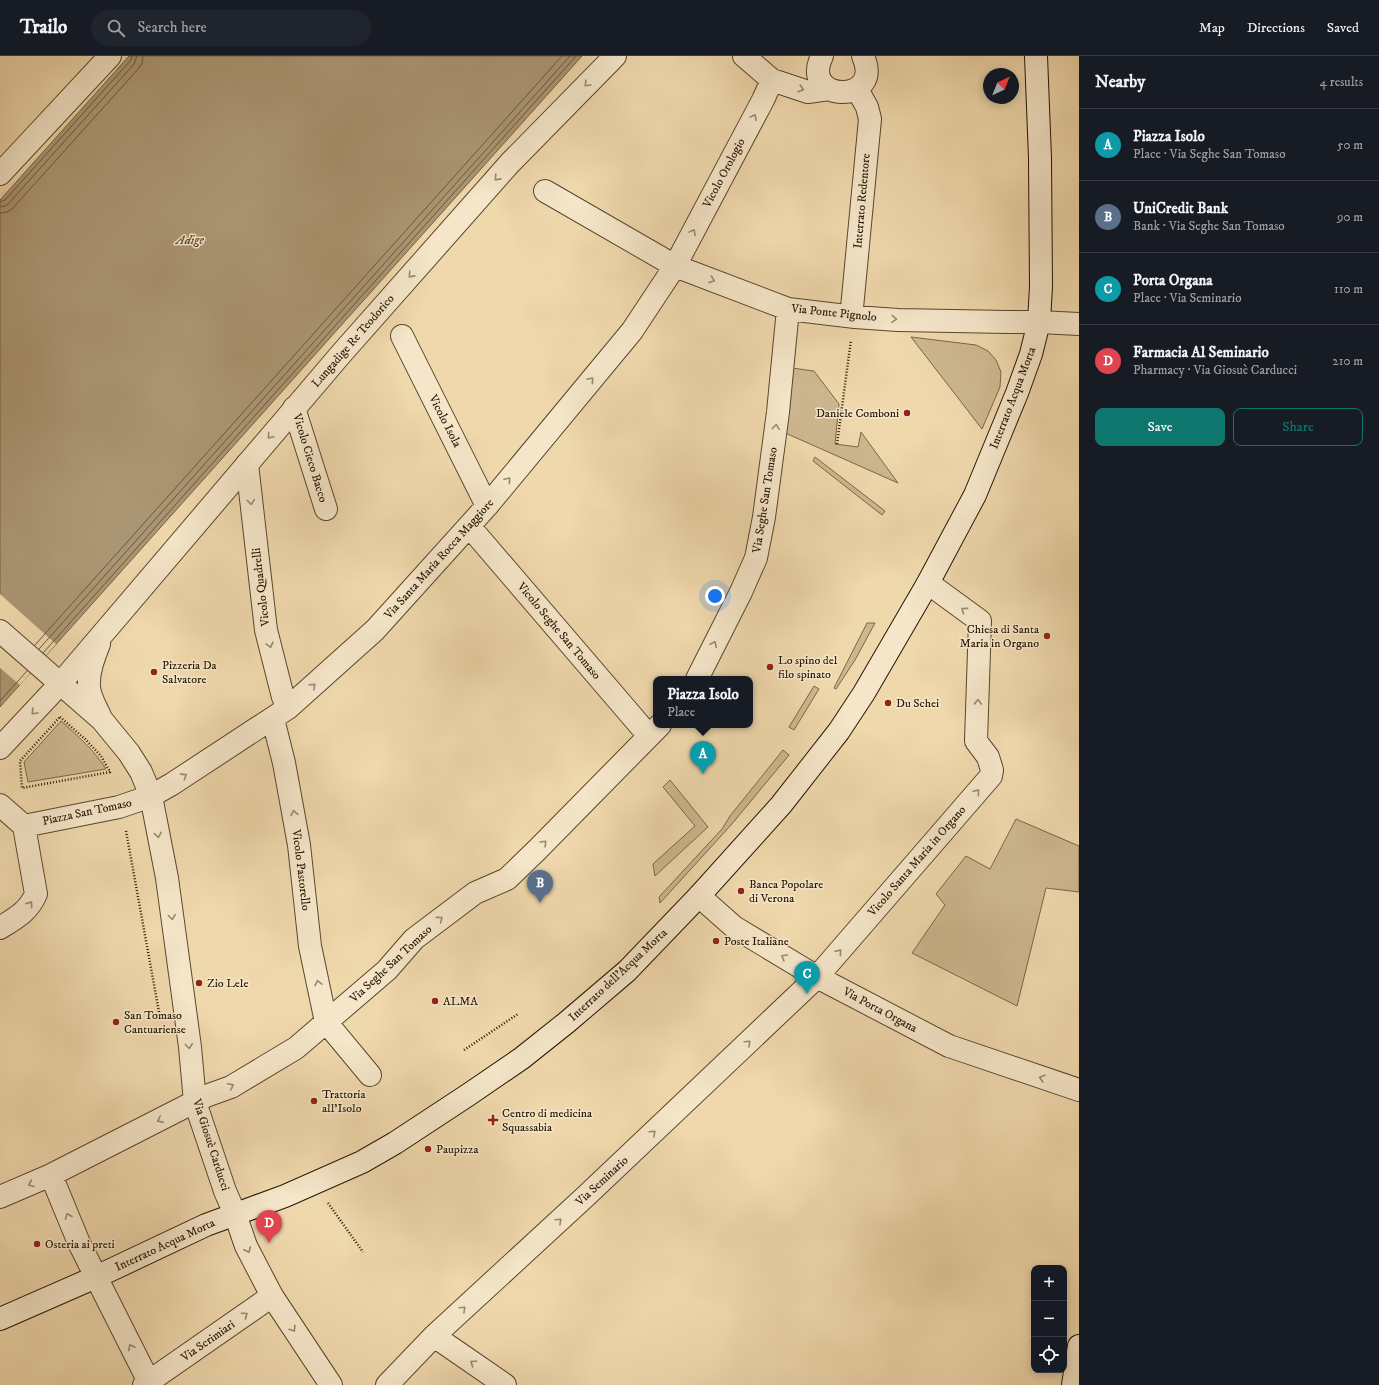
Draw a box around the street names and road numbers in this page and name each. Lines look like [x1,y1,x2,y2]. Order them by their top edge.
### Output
street label: Vicolo Orologio [699,136,749,211]
street label: Interrato Redentore [850,153,874,249]
street label: Lungadige Re Teodorico [308,291,398,391]
street label: Via Ponte Pignolo [790,301,878,325]
street label: Interrato Acqua Morta [987,344,1040,451]
street label: Vicolo Isola [425,391,465,451]
street label: Vicolo Cieco Bacco [289,411,331,504]
street label: Via Seghe San Tomaso [749,446,781,555]
street label: Via Santa Maria Rocca Maggiore [380,496,497,623]
street label: Vicolo Quadrelli [249,547,273,628]
street label: Vicolo Seghe San Tomaso [513,579,604,683]
street label: Piazza San Tomaso [41,795,133,829]
street label: Vicolo Santa Maria in Organo [864,802,969,920]
street label: Vicolo Pastorello [288,828,313,912]
street label: Via Seghe San Tomaso [346,922,435,1007]
street label: Interrato dell'Acqua Morta [566,925,671,1025]
street label: Via Porta Organa [839,984,921,1036]
street label: Via Giosuè Carducci [189,1096,233,1193]
street label: Via Seminario [572,1153,632,1210]
street label: Interrato Acqua Morta [113,1215,218,1275]
street label: Via Scrimiari [177,1317,238,1366]

